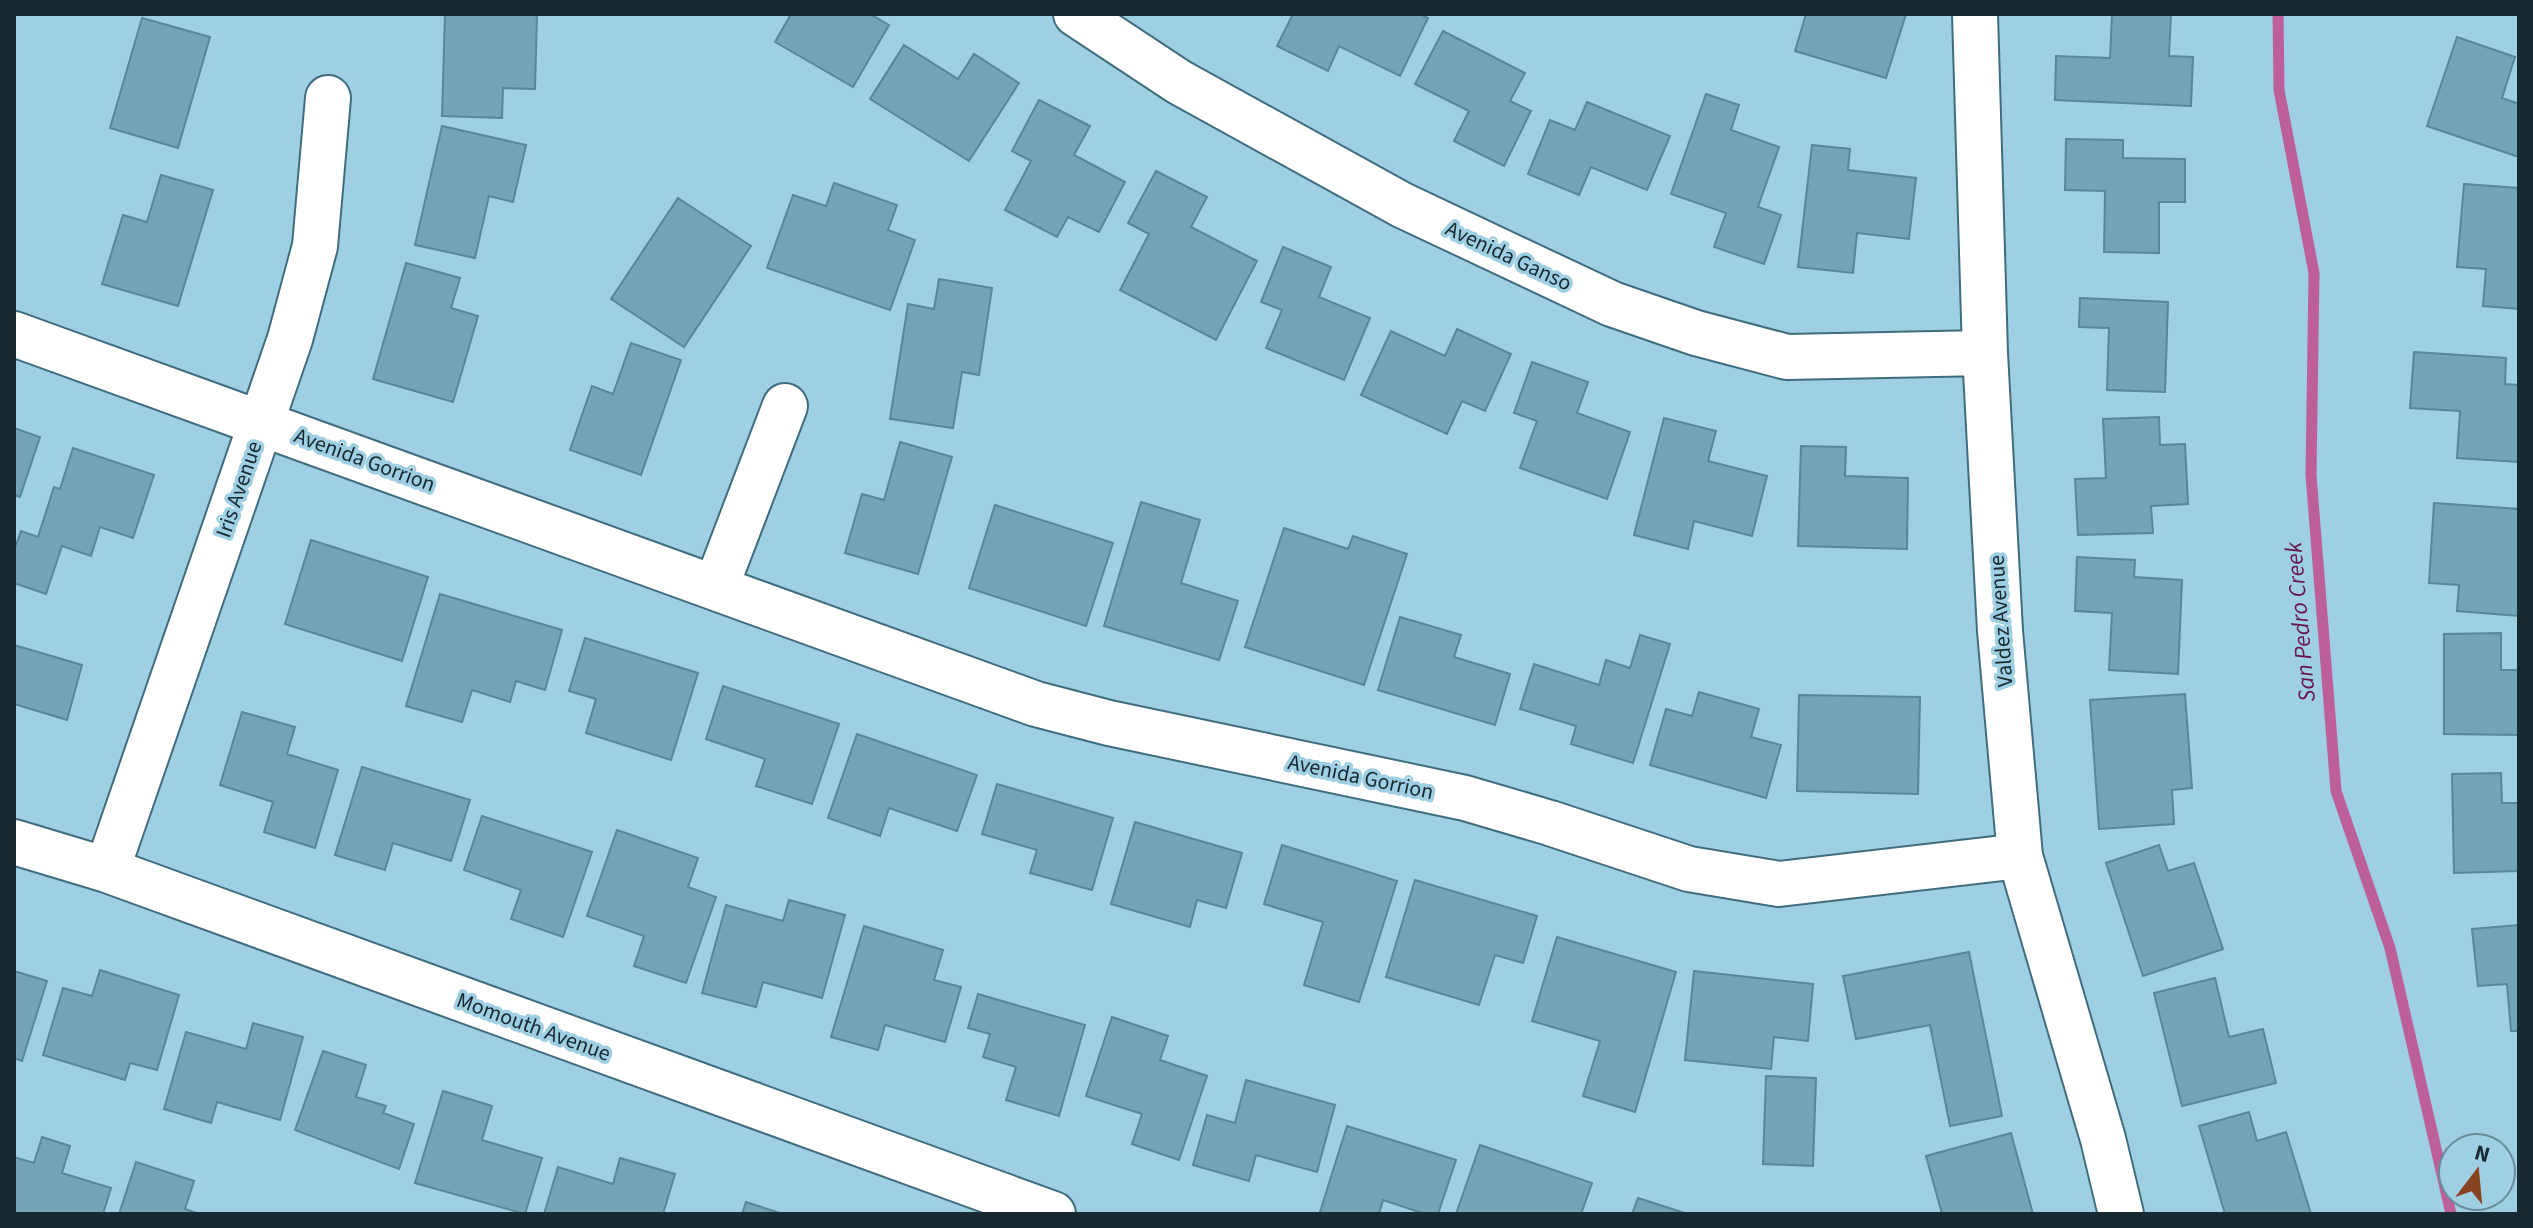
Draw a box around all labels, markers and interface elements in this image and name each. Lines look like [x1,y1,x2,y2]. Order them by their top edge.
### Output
street label: Avenida Ganso [1440,213,1577,299]
street label: Avenida Gorrion [290,420,440,500]
street label: Iris Avenue [207,437,270,542]
water label: San Pedro Creek [2276,540,2325,703]
street label: Valdez Avenue [1980,554,2022,688]
street label: Avenida Gorrion [1285,746,1437,808]
street label: Momouth Avenue [452,984,615,1070]
north arrow [2437,1132,2517,1212]
text: N [2471,1136,2494,1171]

